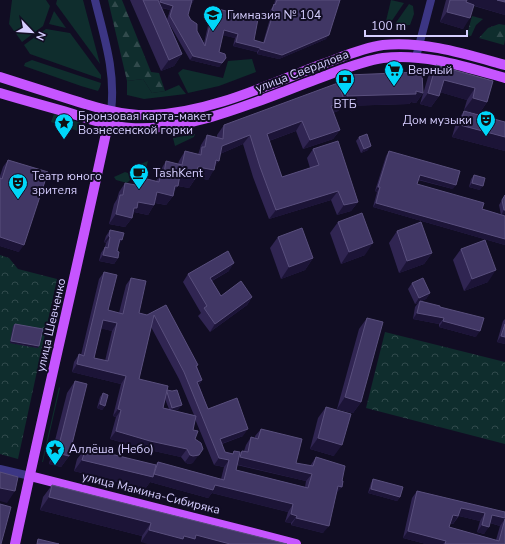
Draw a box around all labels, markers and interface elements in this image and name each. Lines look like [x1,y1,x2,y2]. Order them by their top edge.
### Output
school or university icon: Гимназия № 104 [202,4,224,32]
place label: Гимназия № 104 [227,7,321,23]
north arrow [12,12,52,52]
scale bar [365,12,467,38]
text: 100 m [371,18,406,34]
text: N [32,29,49,43]
street label: улица Свердлова [253,46,351,96]
supermarket icon: Верный [383,59,405,87]
place label: Верный [408,62,453,78]
bank icon: ВТБ [334,68,356,96]
place label: ВТБ [333,96,357,112]
place label: Бронзовая карта-макет Вознесенской горки [78,108,212,138]
theatre icon: Дом музыки [475,109,497,137]
place icon: Бронзовая карта-макет Вознесенской горки [53,112,75,140]
place label: Дом музыки [403,112,472,128]
cafe icon: TashKent [128,162,150,190]
place label: TashKent [153,165,204,181]
place label: Театр юного зрителя [32,168,102,198]
theatre icon: Театр юного зрителя [7,172,29,200]
street label: улица Шевченко [32,276,70,373]
place icon: Аллёша (Небо) [44,438,66,466]
place label: Аллёша (Небо) [69,441,154,457]
street label: улица Мамина-Сибиряка [80,468,222,518]

